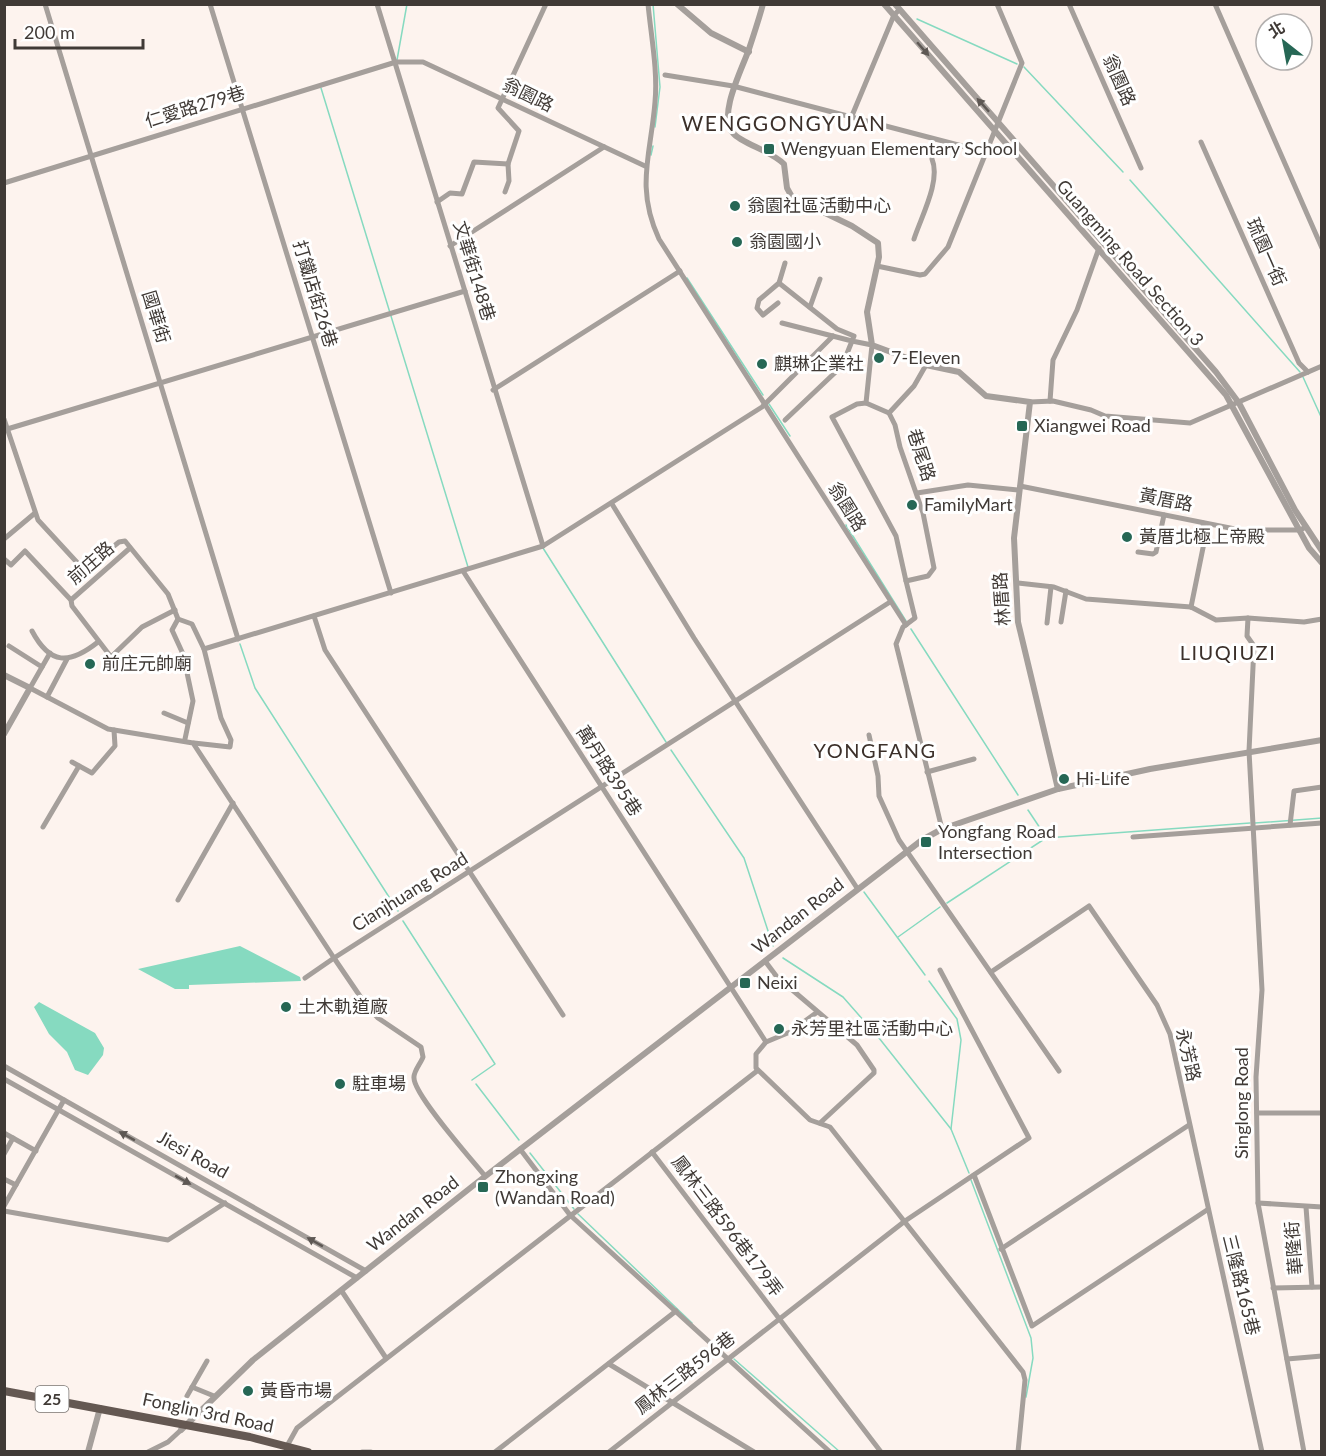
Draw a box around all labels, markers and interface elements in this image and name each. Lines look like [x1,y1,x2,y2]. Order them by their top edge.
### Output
scale bar [15,12,142,50]
north arrow [1254,12,1314,72]
text: 北 [1264,16,1288,41]
text: 200 m [24,21,75,43]
one-way arrow [916,41,929,56]
street label: 翁園路 [1099,50,1141,109]
street label: 翁園路 [499,72,558,116]
street label: 仁愛路279巷 [142,80,247,132]
one-way arrow [977,98,990,113]
district label: WENGGONGYUAN [682,110,886,135]
place label: Wengyuan Elementary School [781,137,1017,159]
marker: Wengyuan Elementary School [762,142,776,156]
street label: Guangming Road Section 3 [1053,175,1209,350]
place label: 翁園社區活動中心 [747,194,891,216]
marker: 翁園社區活動中心 [728,199,742,213]
street label: 琉園一街 [1242,214,1292,289]
street label: 文華街148巷 [449,218,501,323]
place label: 翁園國小 [749,230,821,252]
marker: 翁園國小 [730,235,744,249]
street label: 打鐵店街26巷 [289,237,343,350]
street label: 國華街 [139,288,175,346]
place label: 7-Eleven [891,346,961,368]
marker: 7-Eleven [872,351,886,365]
place label: 麒琳企業社 [774,352,864,374]
marker: 麒琳企業社 [755,357,769,371]
place label: Xiangwei Road [1034,414,1151,436]
marker: Xiangwei Road [1015,419,1029,433]
street label: 巷尾路 [903,426,941,484]
street label: 翁園路 [824,478,871,535]
street label: 黃厝路 [1138,483,1195,515]
place label: FamilyMart [924,493,1013,515]
marker: FamilyMart [905,498,919,512]
place label: 黃厝北極上帝殿 [1139,525,1265,547]
marker: 黃厝北極上帝殿 [1120,530,1134,544]
street label: 前庄路 [63,536,118,588]
street label: 林厝路 [988,571,1014,627]
district label: LIUQIUZI [1180,640,1276,664]
place label: 前庄元帥廟 [102,652,192,674]
marker: 前庄元帥廟 [83,657,97,671]
street label: 萬丹路395巷 [572,721,647,820]
district label: YONGFANG [813,738,937,762]
place label: Hi-Life [1076,767,1130,789]
marker: Hi-Life [1057,772,1071,786]
place label: Yongfang Road Intersection [938,820,1056,863]
marker: Yongfang Road Intersection [919,835,933,849]
street label: Cianjhuang Road [347,847,472,936]
street label: Wandan Road [747,873,848,958]
place label: Neixi [757,971,798,993]
marker: Neixi [738,976,752,990]
place label: 土木軌道廠 [298,995,388,1017]
marker: 土木軌道廠 [279,1000,293,1014]
place label: 永芳里社區活動中心 [791,1017,953,1039]
marker: 永芳里社區活動中心 [772,1022,786,1036]
street label: 永芳路 [1172,1026,1206,1084]
street label: Singlong Road [1230,1047,1252,1159]
place label: 駐車場 [352,1072,406,1094]
marker: 駐車場 [333,1077,347,1091]
street label: Jiesi Road [154,1126,233,1183]
one-way arrow [119,1130,135,1141]
street label: 鳳林三路596巷179弄 [668,1151,788,1300]
place label: Zhongxing (Wandan Road) [495,1165,615,1208]
street label: Wandan Road [362,1171,463,1256]
one-way arrow [175,1175,192,1185]
marker: Zhongxing (Wandan Road) [476,1180,490,1194]
street label: 華隆街 [1280,1220,1306,1276]
street label: 三隆路165巷 [1219,1232,1265,1338]
one-way arrow [306,1237,323,1247]
street label: 鳳林三路596巷 [630,1326,739,1418]
place label: 黃昏市場 [260,1379,332,1401]
marker: 黃昏市場 [241,1384,255,1398]
road number: 25 [36,1386,68,1412]
street label: Fonglin 3rd Road [141,1387,276,1437]

